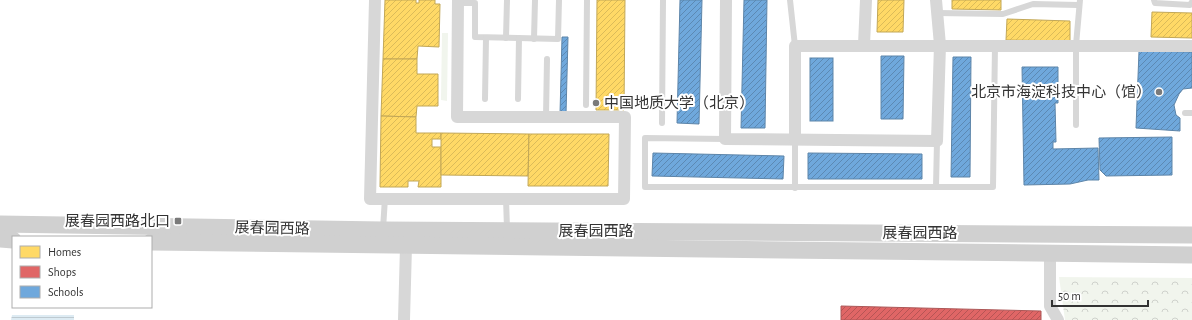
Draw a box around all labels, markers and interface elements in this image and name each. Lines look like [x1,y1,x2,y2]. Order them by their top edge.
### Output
place label: 北京市海淀科技中心（馆） [971,83,1151,100]
marker: 北京市海淀科技中心（馆） [1154,87,1164,97]
place label: 中国地质大学（北京） [604,94,754,111]
marker: 中国地质大学（北京） [591,98,601,108]
place label: 展春园西路北口 [65,212,170,229]
marker: 展春园西路北口 [173,216,183,226]
street label: 展春园西路 [234,219,310,237]
street label: 展春园西路 [558,223,634,239]
street label: 展春园西路 [882,225,958,241]
legend [12,236,152,308]
text: Homes [48,246,81,258]
text: Shops [48,266,76,278]
scale bar [1052,282,1148,308]
text: Schools [48,286,83,298]
text: 50 m [1058,290,1081,302]

